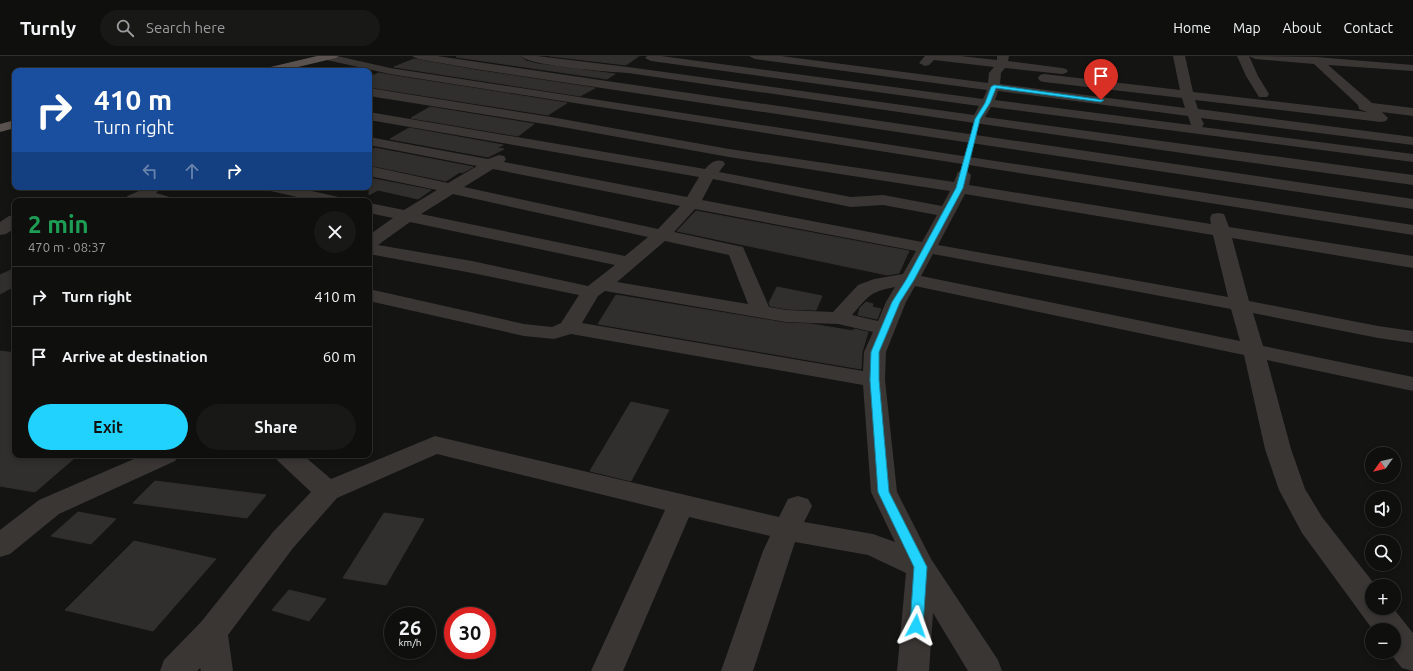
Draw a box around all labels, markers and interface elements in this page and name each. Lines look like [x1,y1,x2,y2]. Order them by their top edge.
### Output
search box [100,10,380,46]
text: Turnly [20,17,76,39]
icon: search [114,17,136,39]
text: Search here [146,19,225,36]
text: Home [1173,20,1211,36]
text: Map [1233,20,1261,36]
text: About [1283,20,1322,36]
text: Contact [1344,20,1393,36]
pin [1084,59,1118,100]
icon: arrive [1090,65,1112,87]
icon: right [28,84,80,136]
text: 410 m [94,84,172,115]
text: Turn right [94,117,174,137]
icon: left [139,160,161,182]
icon: ahead [181,160,203,182]
icon: right [223,160,245,182]
text: 2 min [28,211,89,238]
button: close [314,211,356,253]
text: 470 m · 08:37 [28,240,106,254]
icon: right [28,286,50,308]
text: Turn right [62,288,132,305]
text: 410 m [314,288,356,305]
icon: arrive [28,346,50,368]
text: Arrive at destination [62,348,208,365]
text: 60 m [323,348,356,365]
button: Exit [28,404,188,450]
button: Share [196,404,356,450]
north arrow [1365,447,1401,483]
map controls [1365,447,1401,659]
button: sound [1365,491,1401,527]
button: search [1365,535,1401,571]
button: + [1365,579,1401,615]
position arrow [895,605,937,647]
speed limit sign: 30 [444,607,496,659]
text: 26 [399,616,421,639]
button: − [1365,623,1401,659]
text: km/h [398,637,422,648]

